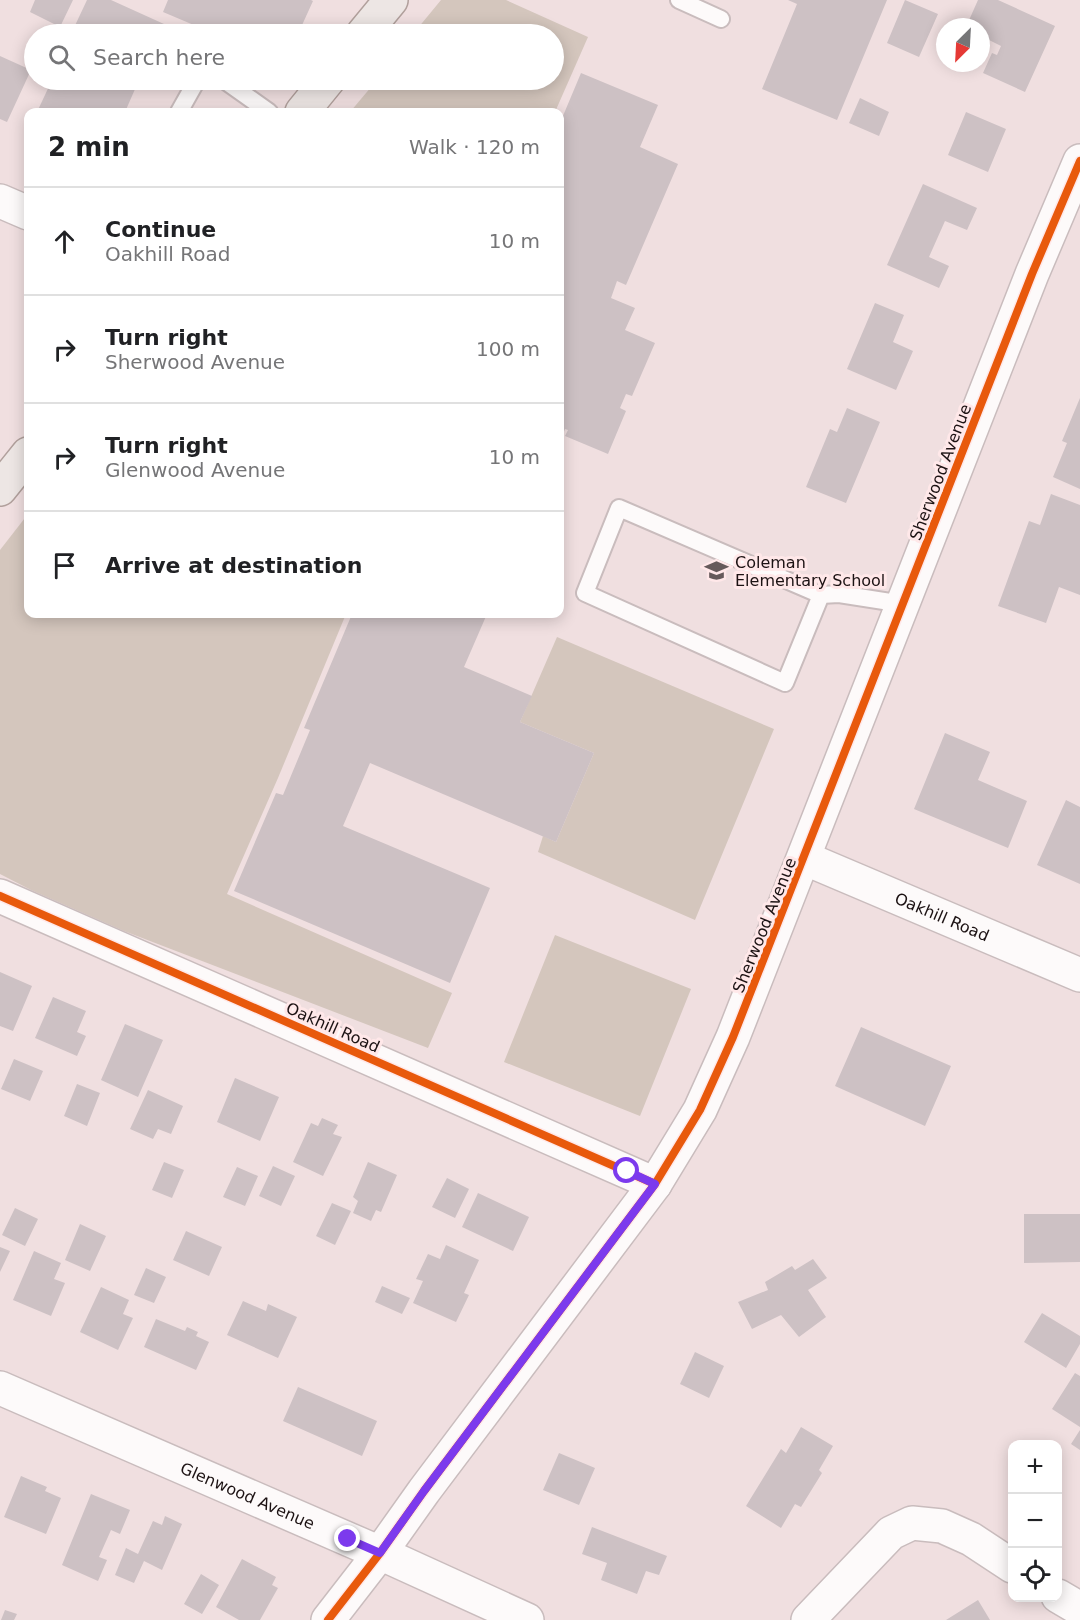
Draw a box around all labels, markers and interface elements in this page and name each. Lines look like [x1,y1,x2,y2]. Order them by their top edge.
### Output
north arrow [936,18,990,72]
search box [24,24,564,90]
icon: search [45,41,78,74]
text: Search here [93,45,225,70]
text: 2 min [48,132,130,162]
text: Walk · 120 m [409,135,540,159]
text: Continue [105,217,216,242]
icon: ahead [48,225,81,258]
text: 10 m [489,229,540,253]
text: Oakhill Road [105,242,230,266]
text: Turn right [105,325,228,350]
icon: right [48,333,81,366]
text: 100 m [476,337,540,361]
text: Sherwood Avenue [105,350,285,374]
street label: Sherwood Avenue [906,402,975,543]
text: Turn right [105,433,228,458]
icon: right [48,441,81,474]
text: 10 m [489,445,540,469]
text: Glenwood Avenue [105,458,285,482]
icon: arrive [48,549,81,582]
text: Arrive at destination [105,553,362,578]
place label: Coleman Elementary School [735,553,885,590]
school or university icon: Coleman Elementary School [704,558,730,584]
street label: Sherwood Avenue [729,855,800,996]
street label: Oakhill Road [892,889,992,945]
street label: Oakhill Road [283,998,383,1057]
route start [613,1157,639,1183]
map controls [1008,1440,1062,1602]
button: + [1008,1440,1062,1494]
street label: Glenwood Avenue [178,1459,317,1533]
button: − [1008,1494,1062,1548]
route end [334,1525,360,1551]
button: locate [1008,1548,1062,1602]

